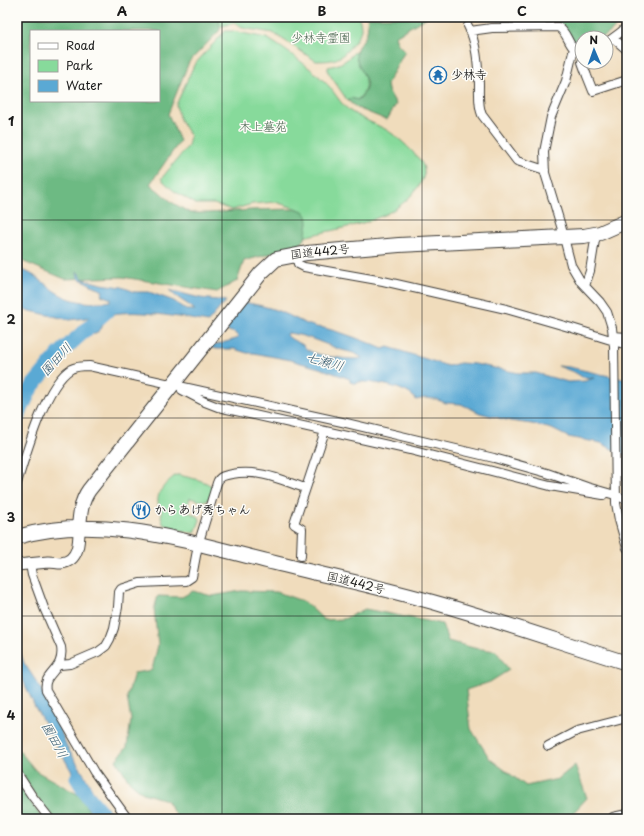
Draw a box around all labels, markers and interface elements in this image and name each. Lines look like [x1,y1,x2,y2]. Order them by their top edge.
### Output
text: A [117,1,127,20]
text: B [318,1,327,20]
text: C [517,1,527,20]
park label: 少林寺霊園 [291,28,351,46]
legend [30,30,160,102]
north arrow [574,30,614,70]
text: N [589,31,599,48]
text: Road [66,36,95,54]
text: Park [66,56,93,74]
temple icon: 少林寺 [428,65,448,85]
place label: 少林寺 [451,65,487,83]
text: Water [66,76,103,94]
text: 1 [8,111,14,130]
park label: 木上墓苑 [239,117,287,135]
street label: 国道442号 [289,239,351,263]
text: 2 [6,309,16,328]
water label: 園田川 [35,338,76,379]
water label: 七瀬川 [304,346,347,375]
restaurant icon: からあげ秀ちゃん [131,500,151,520]
place label: からあげ秀ちゃん [154,500,251,518]
text: 3 [7,507,16,526]
street label: 国道442号 [325,566,387,598]
text: 4 [7,705,16,724]
water label: 園田川 [38,718,73,761]

